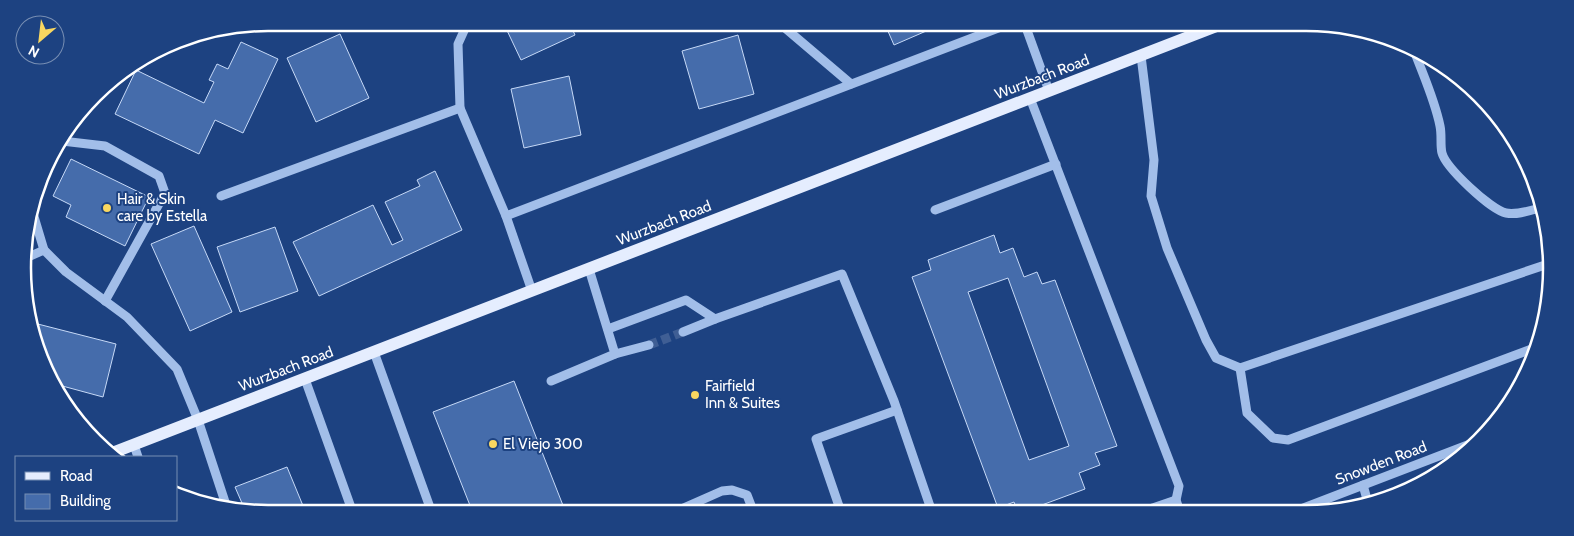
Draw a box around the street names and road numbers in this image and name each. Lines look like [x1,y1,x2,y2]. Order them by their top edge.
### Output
street label: Wurzbach Road [992,51,1092,103]
street label: Wurzbach Road [614,197,714,249]
street label: Wurzbach Road [236,343,336,395]
street label: Snowden Road [1333,437,1429,489]

